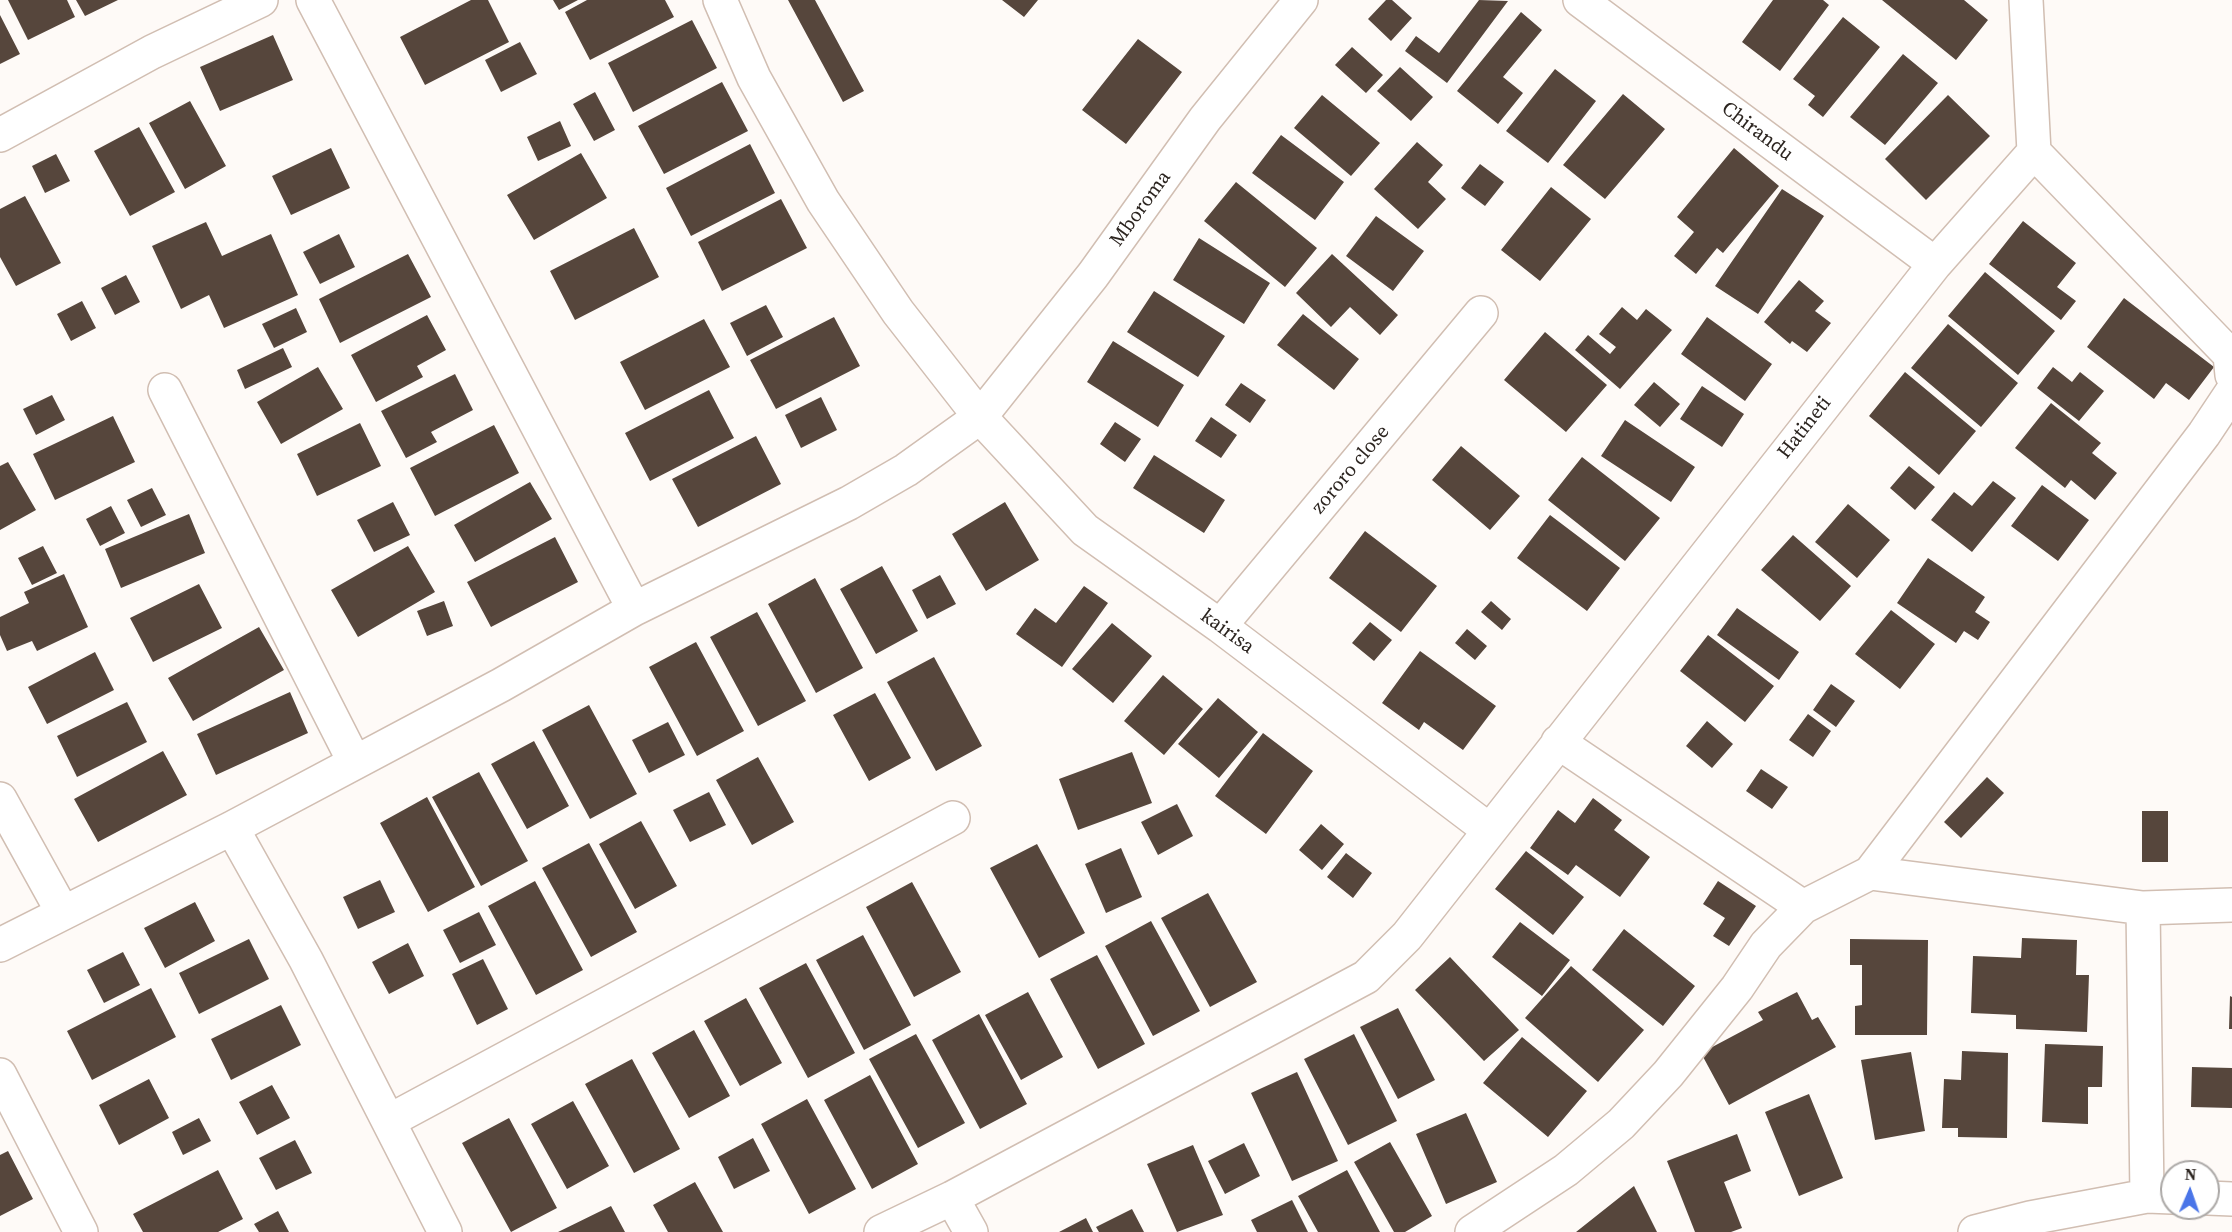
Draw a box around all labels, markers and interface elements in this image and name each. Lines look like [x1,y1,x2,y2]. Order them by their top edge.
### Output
street label: Chirandu [1716,97,1798,167]
street label: Mboroma [1105,166,1177,252]
street label: Hatineti [1773,392,1837,464]
street label: zororo close [1307,421,1395,519]
street label: kairisa [1196,605,1258,659]
north arrow [2160,1160,2220,1220]
text: N [2184,1163,2197,1185]

